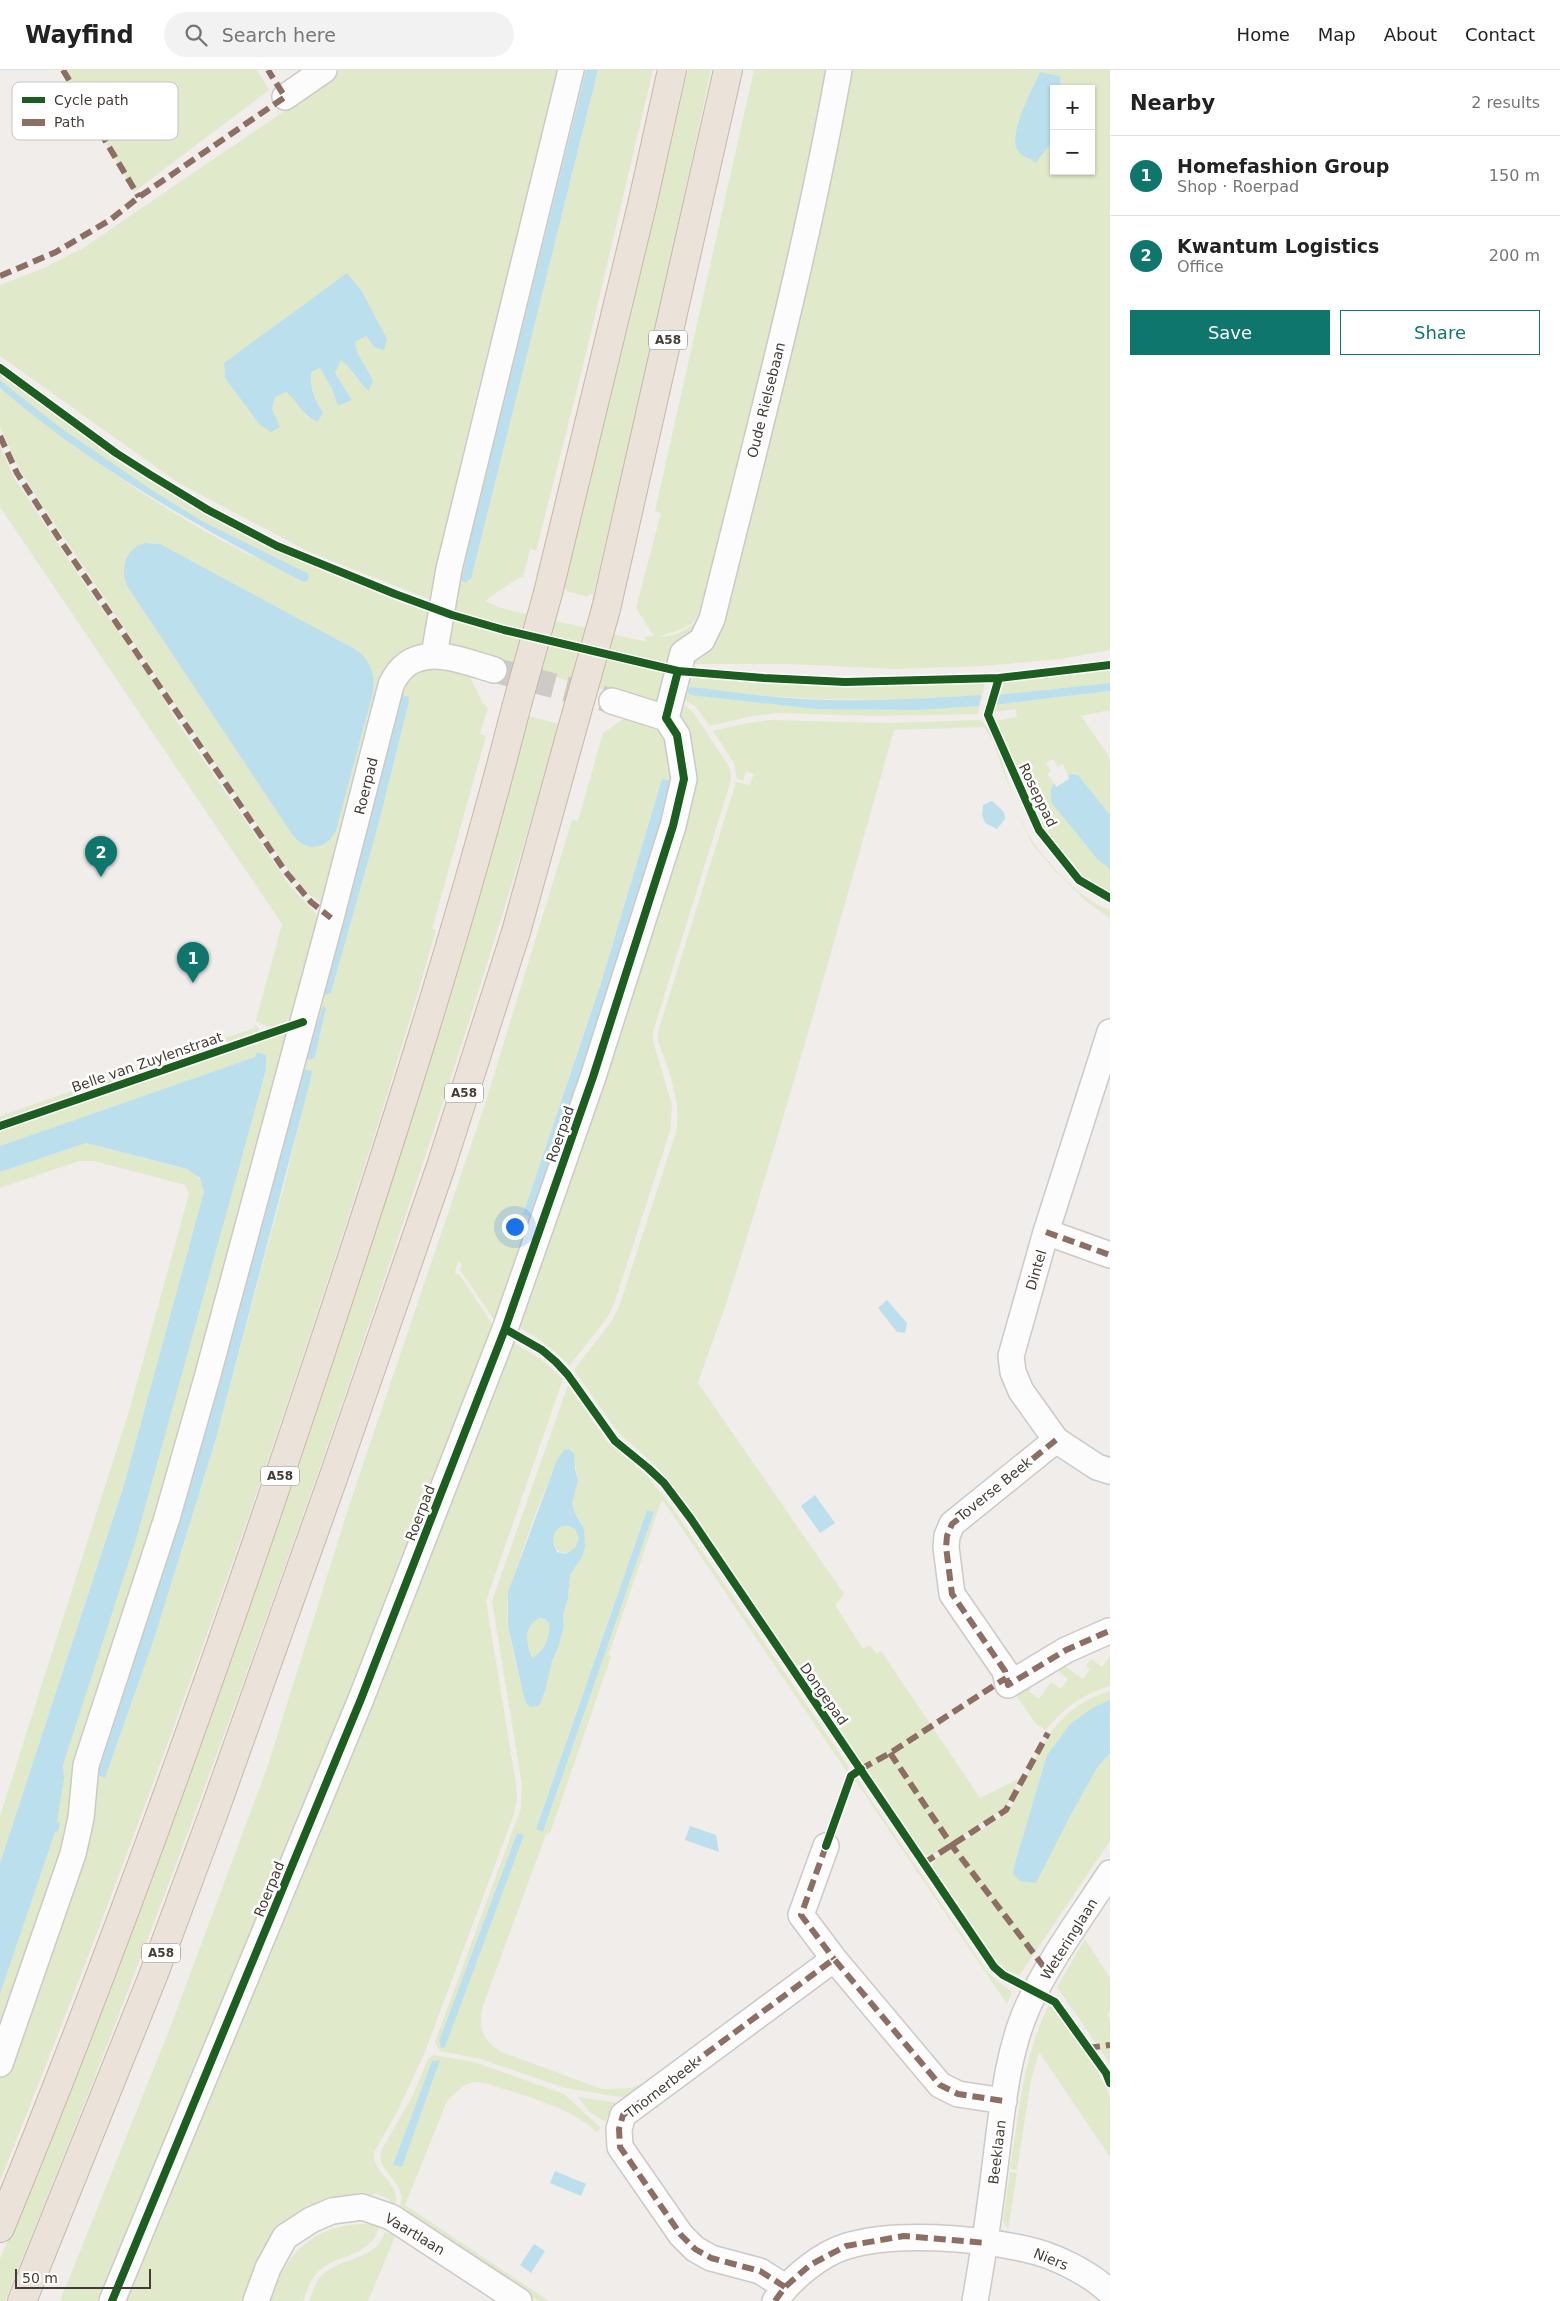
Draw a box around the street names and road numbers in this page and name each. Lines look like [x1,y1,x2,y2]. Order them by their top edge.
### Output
road number: A58 [649,330,687,350]
street label: Oude Rielsebaan [744,340,788,460]
street label: Roerpad [351,756,381,816]
street label: Roseppad [1016,761,1060,829]
street label: Belle van Zuylenstraat [69,1028,225,1095]
road number: A58 [445,1084,483,1102]
street label: Roerpad [543,1104,577,1164]
street label: Dintel [1023,1248,1049,1292]
street label: Toverse Beek [952,1453,1036,1525]
road number: A58 [261,1466,299,1485]
street label: Roerpad [402,1483,438,1543]
street label: Dongepad [797,1660,851,1728]
street label: Roerpad [251,1859,287,1919]
street label: Weteringlaan [1038,1895,1100,1983]
road number: A58 [142,1944,180,1962]
street label: Thornerbeek [621,2054,703,2122]
street label: Beeklaan [985,2119,1009,2185]
street label: Vaartlaan [382,2210,448,2258]
street label: Niers [1031,2245,1071,2273]

